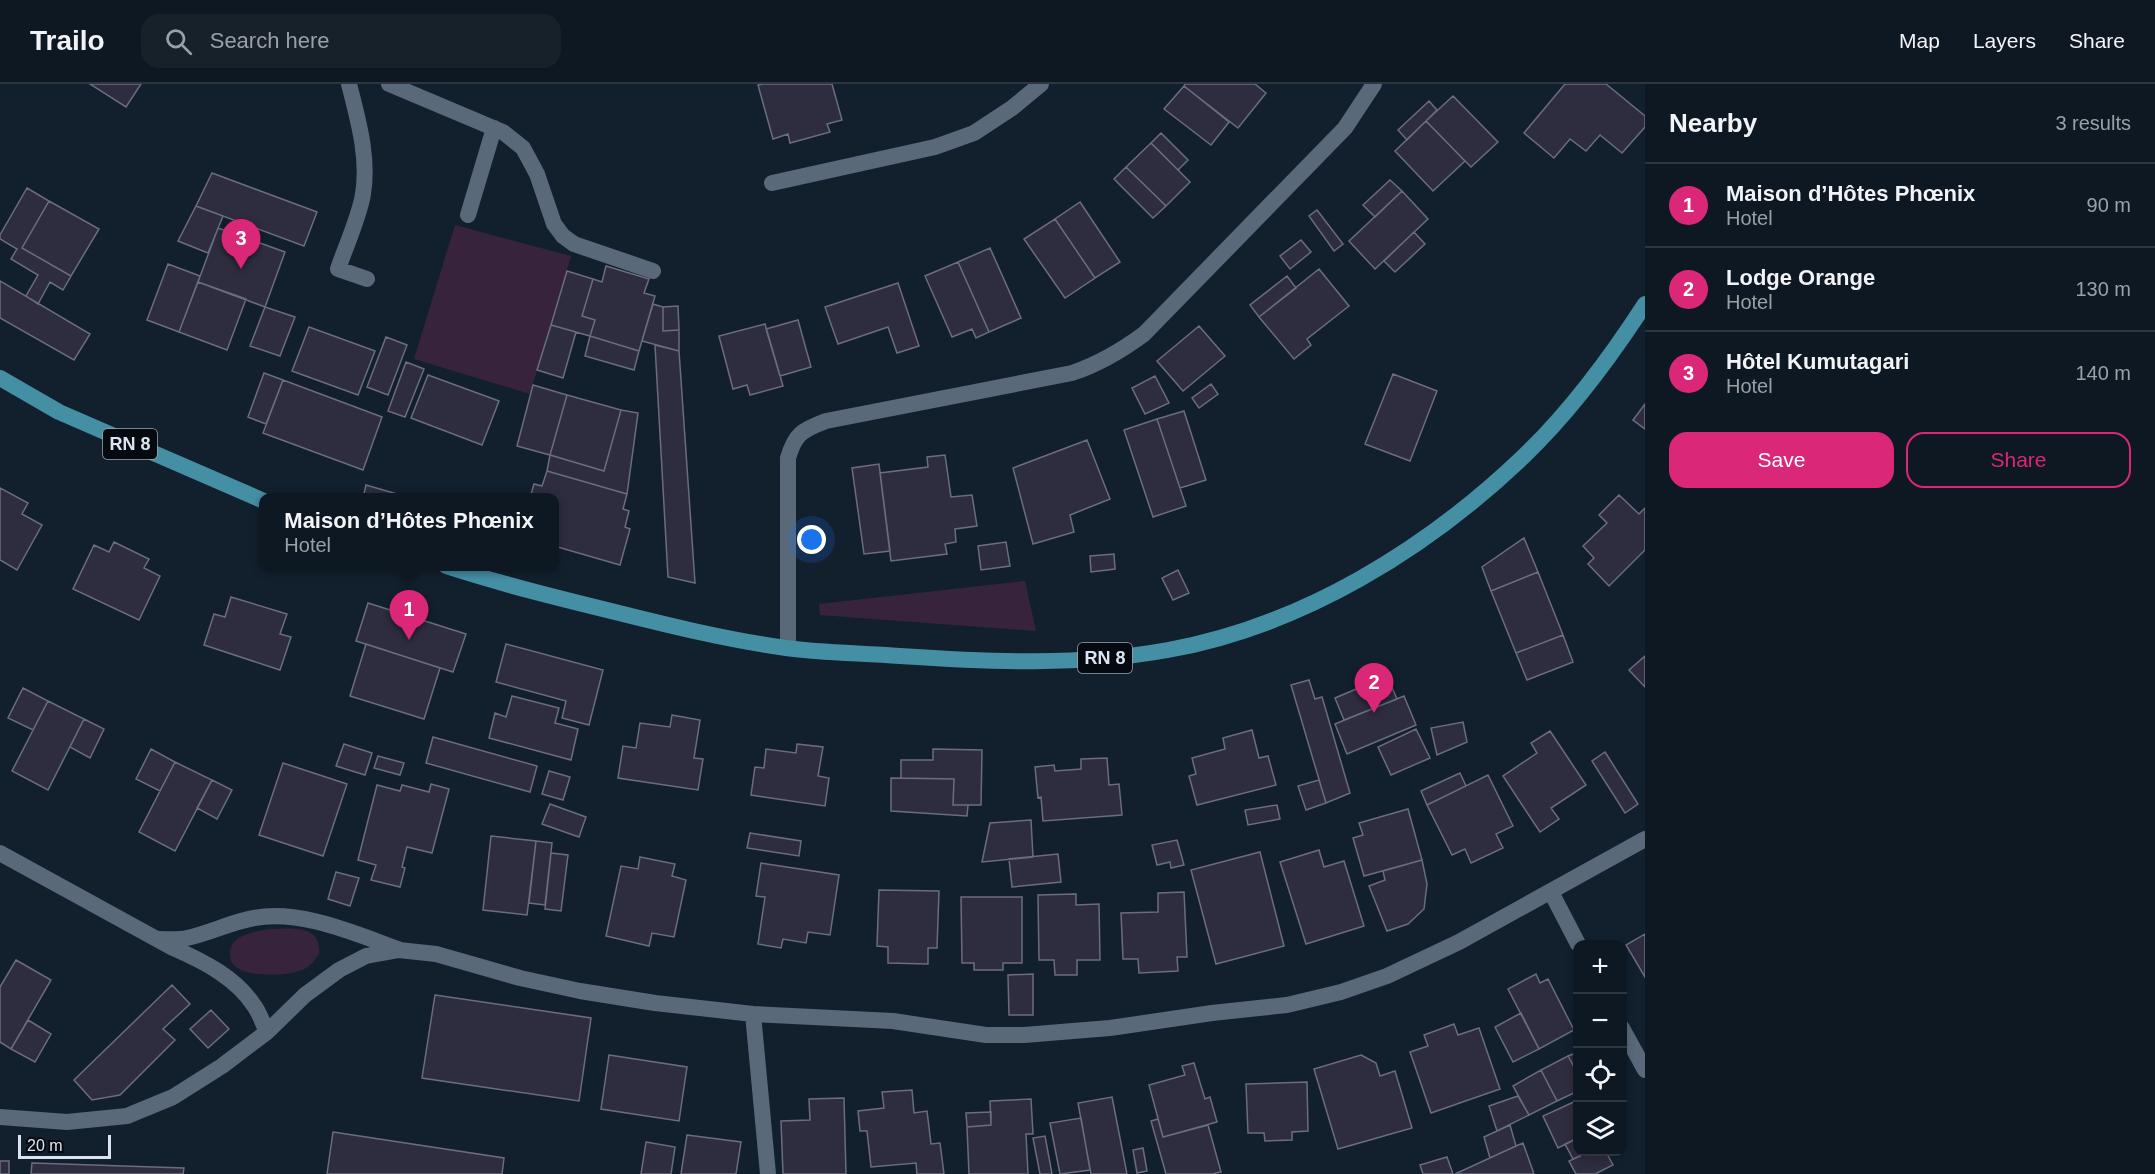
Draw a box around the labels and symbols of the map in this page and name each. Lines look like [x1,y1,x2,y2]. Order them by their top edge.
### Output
pin: 3 [222,220,260,269]
road number: RN 8 [103,429,157,459]
your location [797,525,826,554]
pin: 1 [390,590,428,640]
road number: RN 8 [1078,643,1132,673]
pin: 2 [1354,664,1394,713]
scale bar [18,1132,111,1160]

